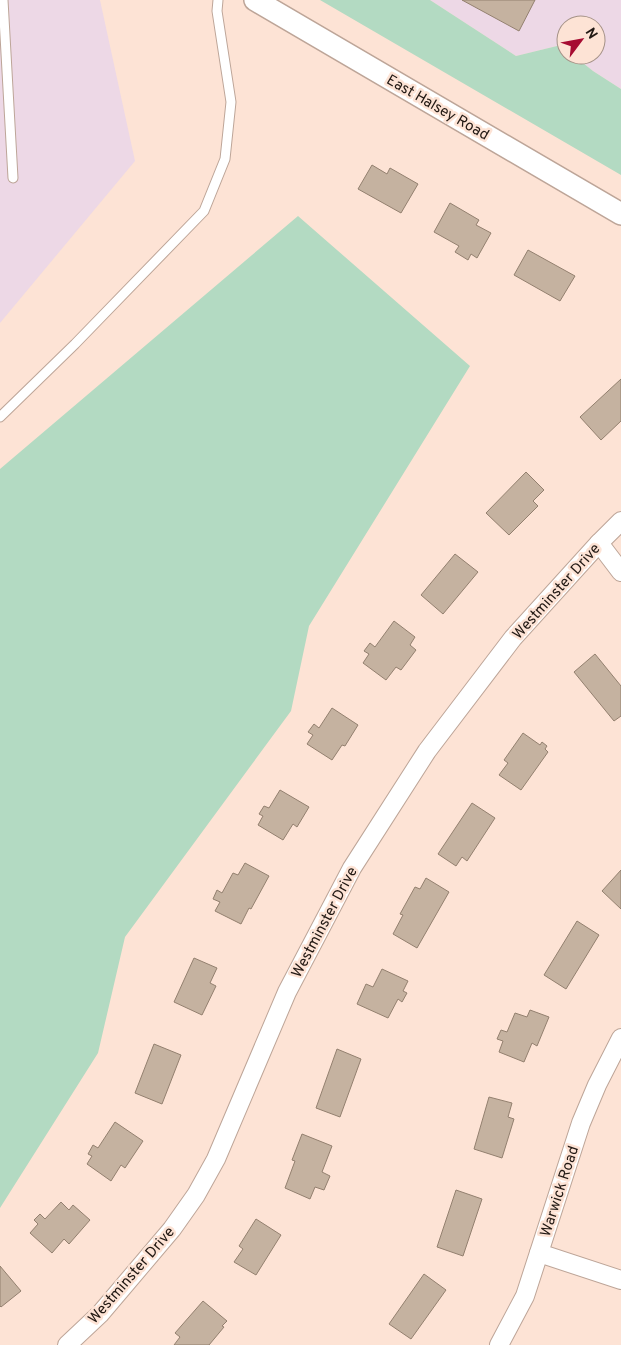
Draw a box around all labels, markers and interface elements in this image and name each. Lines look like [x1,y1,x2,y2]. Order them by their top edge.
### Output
north arrow [556,15,606,65]
text: N [581,25,601,43]
street label: East Halsey Road [382,71,492,145]
street label: Westminster Drive [509,540,605,644]
street label: Westminster Drive [288,864,363,981]
street label: Warwick Road [537,1144,584,1239]
street label: Westminster Drive [85,1223,180,1329]

